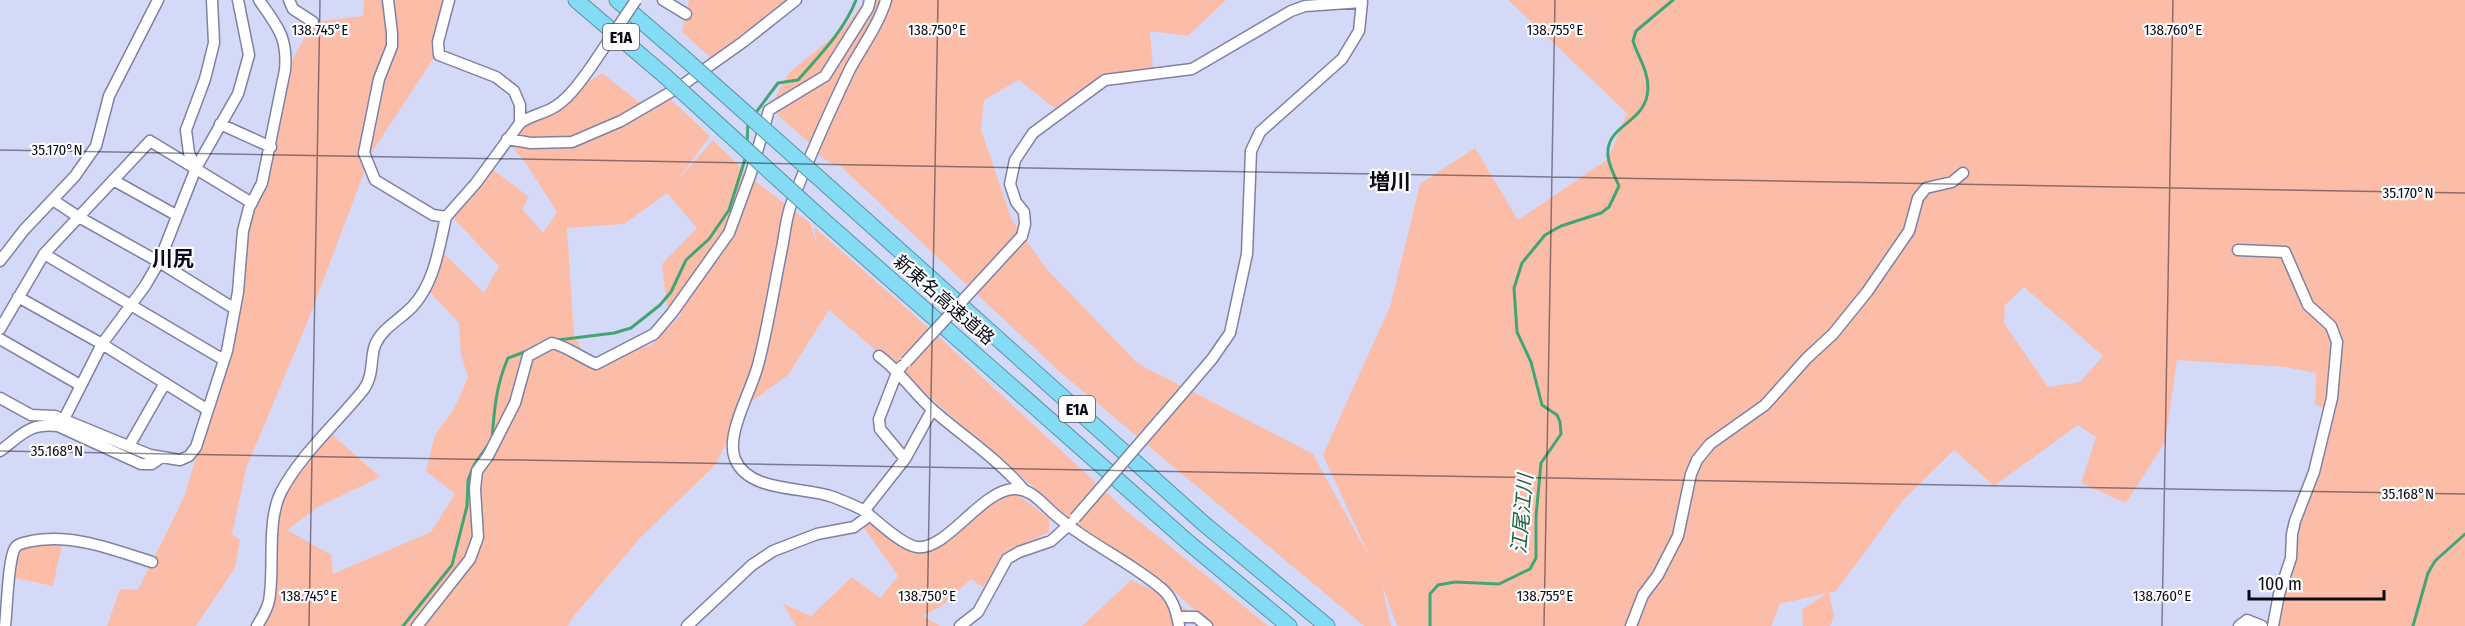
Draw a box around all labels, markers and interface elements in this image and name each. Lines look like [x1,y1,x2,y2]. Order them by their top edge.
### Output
text: 138.745°E [292,21,348,39]
text: 138.750°E [908,21,966,39]
text: 138.755°E [1527,21,1583,39]
text: 138.760°E [2144,21,2202,39]
road number: E1A [603,24,639,50]
text: 35.170°N [31,141,83,159]
district label: 増川 [1369,169,1411,195]
text: 35.170°N [2382,184,2434,202]
district label: 川尻 [152,246,194,272]
street label: 新東名高速道路 [889,250,999,350]
road number: E1A [1059,396,1095,422]
text: 35.168°N [31,442,83,460]
water label: 江尾江川 [1507,471,1538,555]
text: 35.168°N [2382,485,2434,503]
scale bar [2249,563,2384,601]
text: 100 m [2258,573,2302,595]
text: 138.745°E [281,587,337,605]
text: 138.750°E [898,587,956,605]
text: 138.755°E [1517,587,1573,605]
text: 138.760°E [2133,587,2191,605]

